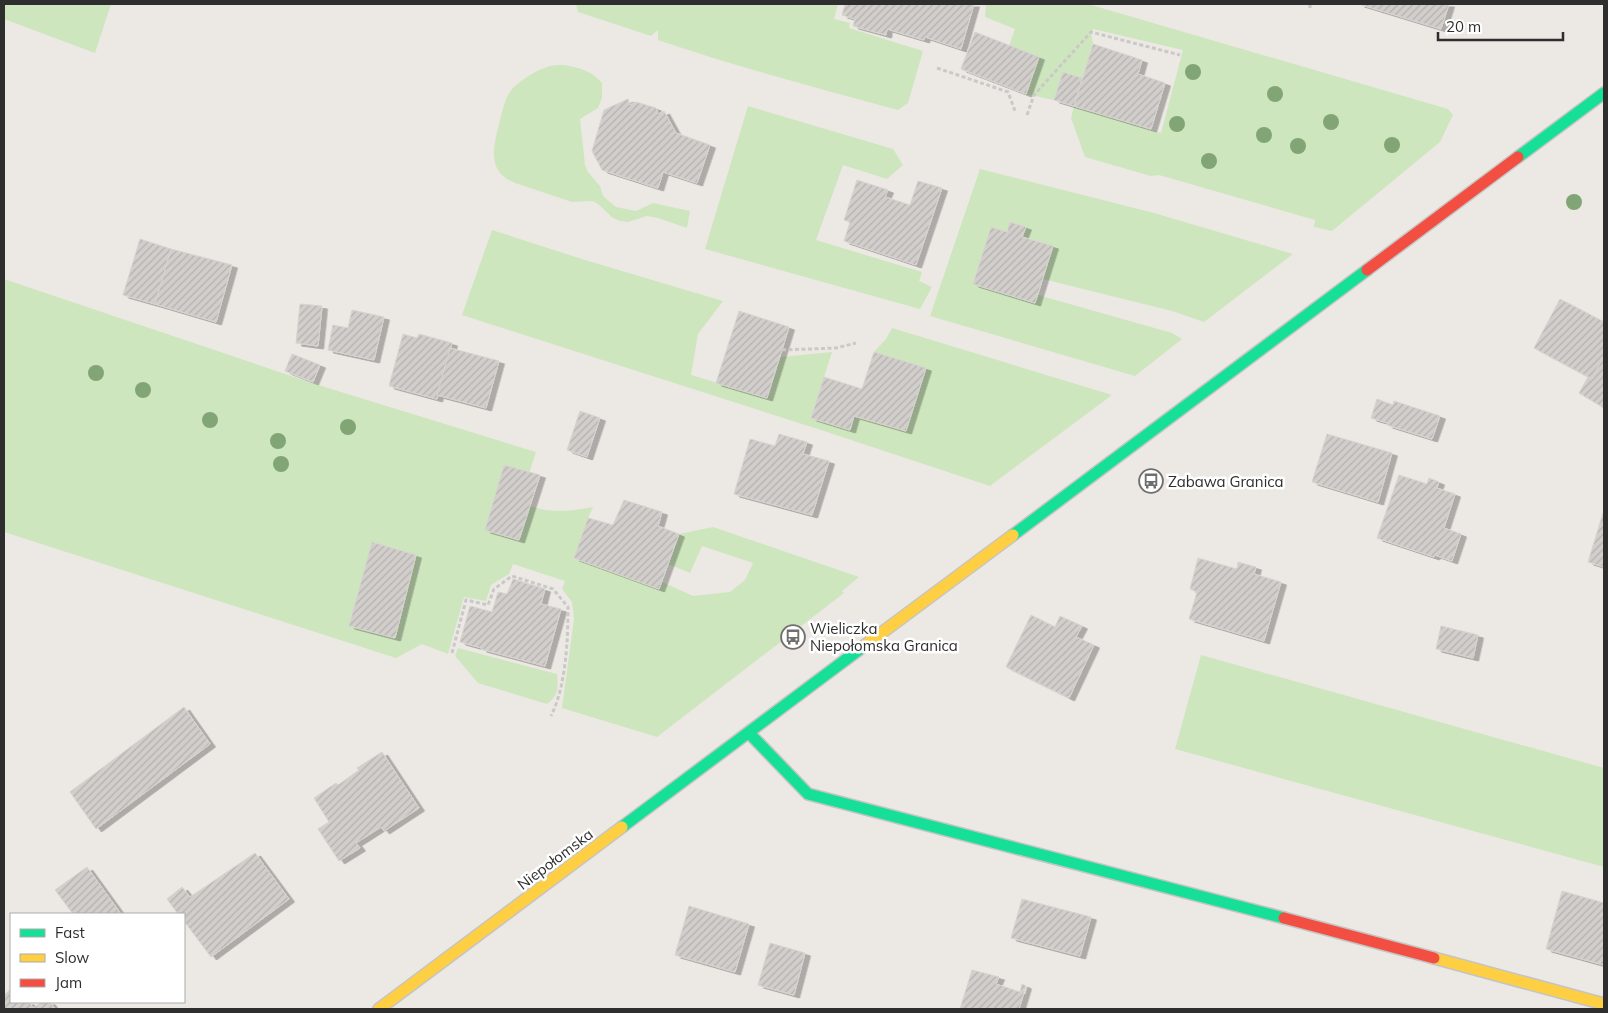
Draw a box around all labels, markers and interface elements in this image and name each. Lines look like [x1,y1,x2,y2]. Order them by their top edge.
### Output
scale bar [1438,10,1563,42]
text: 20 m [1446,17,1481,36]
bus stop icon: Zabawa Granica [1138,468,1164,494]
place label: Zabawa Granica [1168,472,1284,491]
place label: Wieliczka Niepołomska Granica [810,619,958,655]
bus stop icon: Wieliczka Niepołomska Granica [780,624,806,650]
street label: Niepołomska [513,824,597,894]
legend [10,913,185,1003]
text: Fast [55,923,85,942]
text: Slow [55,948,89,967]
text: Jam [55,973,82,992]

